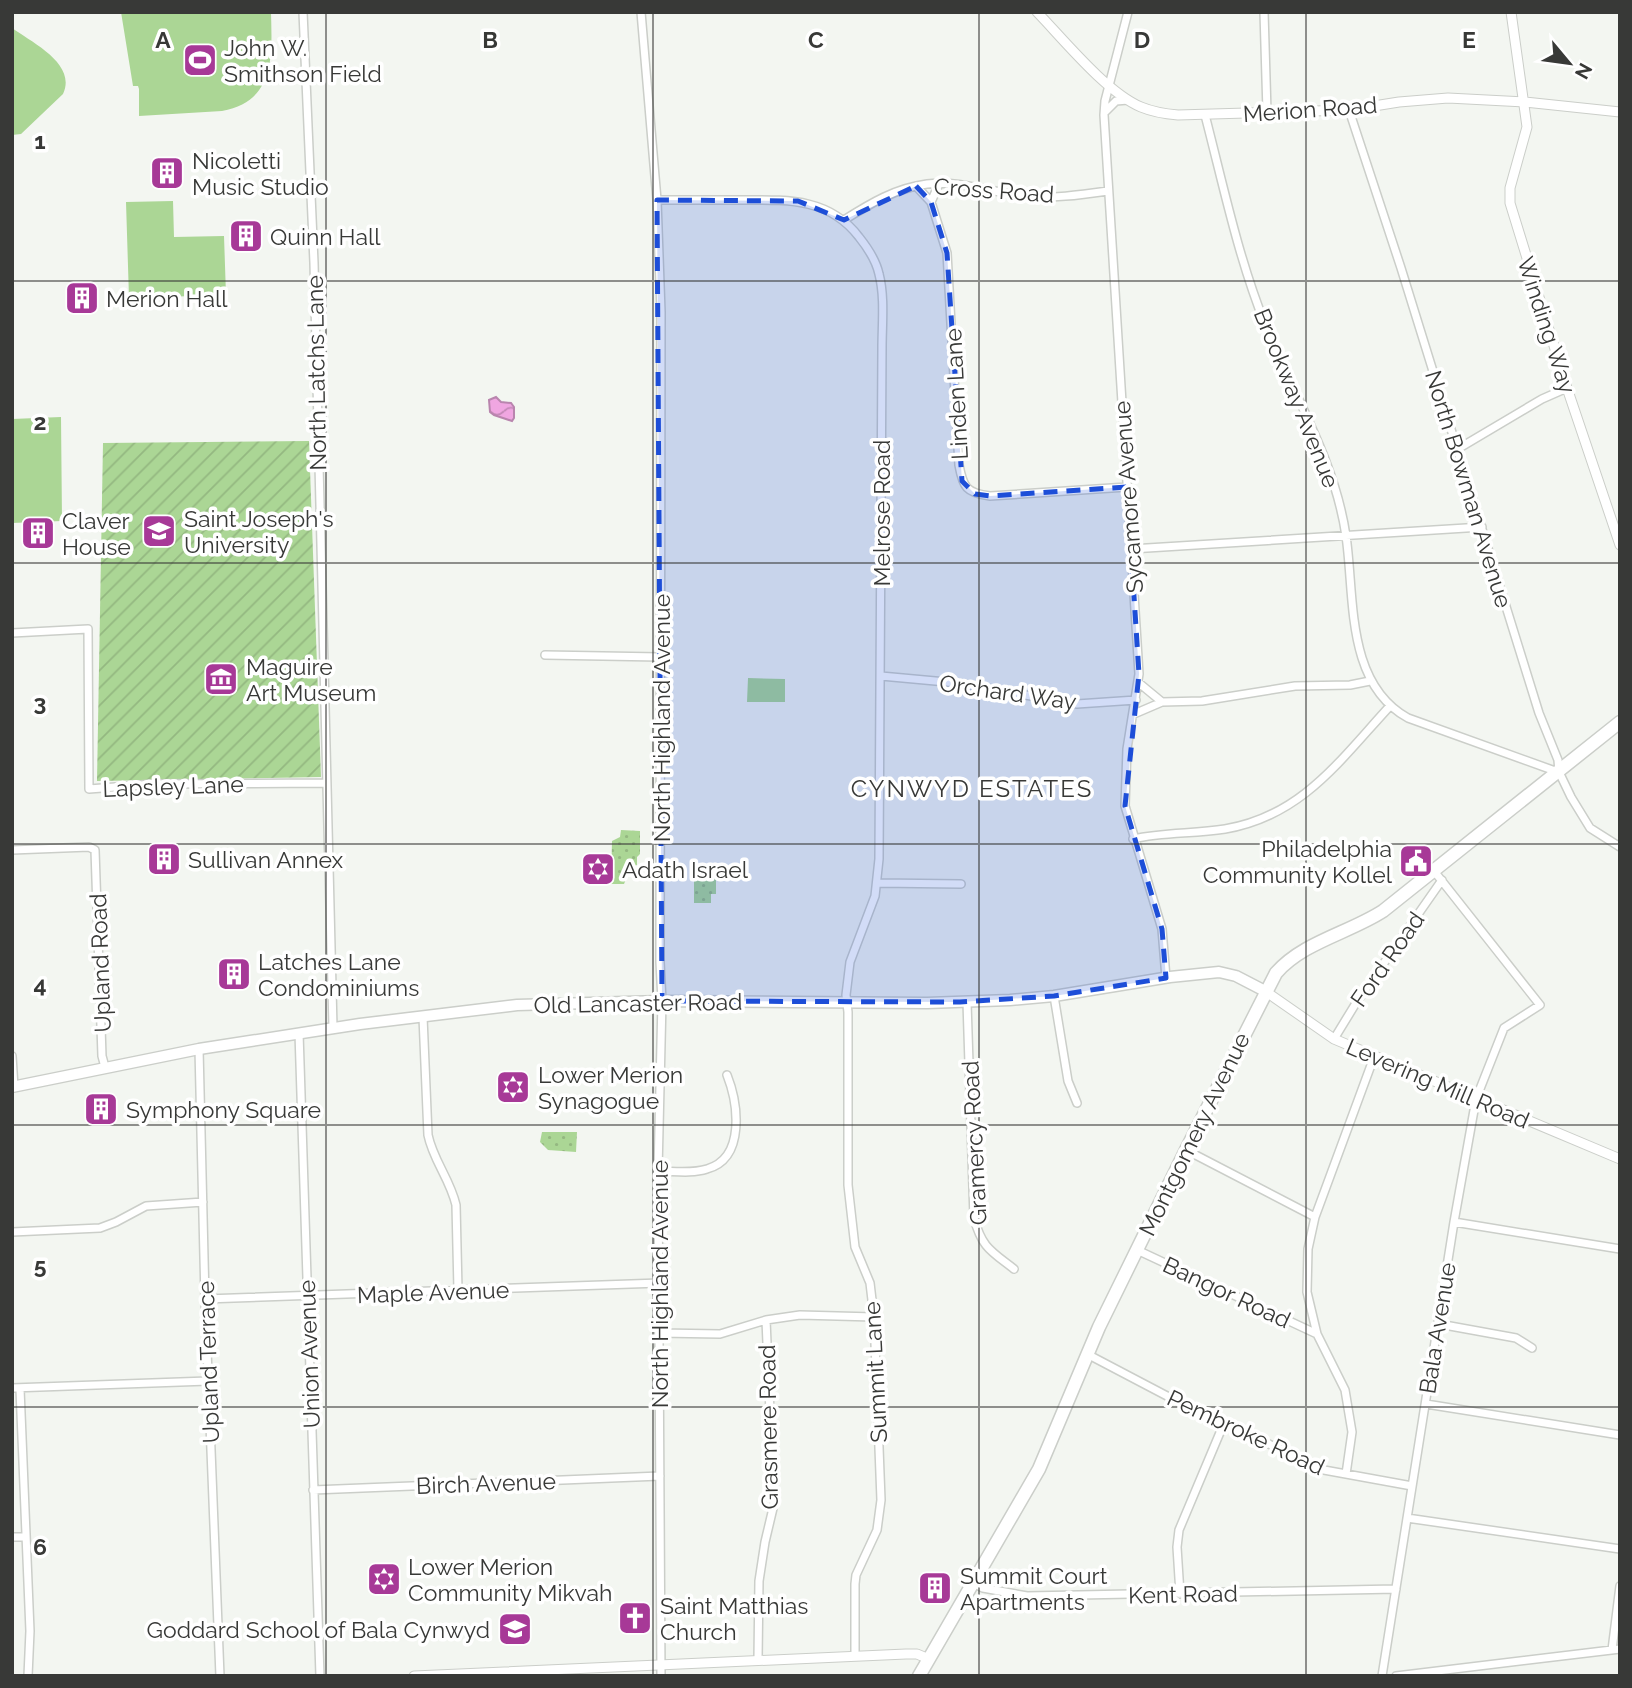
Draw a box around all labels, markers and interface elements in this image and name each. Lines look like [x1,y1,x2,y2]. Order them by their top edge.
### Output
text: A [155,26,171,53]
text: B [482,26,498,53]
text: C [808,26,824,53]
text: D [1134,26,1150,53]
text: E [1462,26,1476,53]
north arrow [1534,28,1604,98]
place label: John W. Smithson Field [224,34,382,87]
sports icon: John W. Smithson Field [181,41,219,79]
text: N [1571,60,1597,83]
street label: Merion Road [1242,91,1378,127]
text: 1 [34,127,46,154]
place label: Nicoletti Music Studio [192,147,329,200]
building icon: Nicoletti Music Studio [148,154,186,192]
street label: Cross Road [933,172,1055,208]
building icon: Quinn Hall [227,217,265,255]
place label: Quinn Hall [270,223,381,250]
street label: Winding Way [1512,253,1582,397]
street label: North Latchs Lane [301,275,331,471]
building icon: Merion Hall [63,279,101,317]
place label: Merion Hall [106,285,228,312]
street label: Brookway Avenue [1249,304,1345,492]
street label: Linden Lane [939,327,973,461]
street label: North Bowman Avenue [1420,367,1518,611]
street label: Sycamore Avenue [1108,400,1148,594]
text: 2 [34,408,46,435]
street label: Melrose Road [868,440,895,586]
place label: Saint Joseph's University [184,505,334,558]
place label: Claver House [62,507,131,560]
school or university icon: Saint Joseph's University [140,512,178,550]
building icon: Claver House [19,514,57,552]
street label: North Highland Avenue [648,594,675,842]
place label: Maguire Art Museum [246,653,376,706]
museum icon: Maguire Art Museum [202,660,240,698]
street label: Orchard Way [938,669,1078,715]
text: 3 [34,689,46,716]
street label: Lapsley Lane [102,770,244,802]
district label: CYNWYD ESTATES [851,774,1093,803]
place label: Philadelphia Community Kollel [1203,835,1393,888]
building icon: Sullivan Annex [145,840,183,878]
public building icon: Philadelphia Community Kollel [1397,842,1435,880]
place label: Sullivan Annex [188,846,344,873]
synagogue icon: Adath Israel [579,850,617,888]
place label: Adath Israel [622,856,749,883]
street label: Upland Road [84,893,116,1033]
street label: Ford Road [1345,906,1429,1012]
place label: Latches Lane Condominiums [258,948,419,1001]
building icon: Latches Lane Condominiums [215,955,253,993]
text: 4 [33,971,47,998]
street label: Old Lancaster Road [533,988,743,1018]
street label: Montgomery Avenue [1133,1028,1255,1240]
street label: Levering Mill Road [1342,1032,1534,1134]
street label: Gramercy Road [956,1060,992,1226]
place label: Lower Merion Synagogue [538,1061,683,1114]
synagogue icon: Lower Merion Synagogue [494,1068,532,1106]
building icon: Symphony Square [82,1090,120,1128]
place label: Symphony Square [126,1096,321,1123]
street label: North Highland Avenue [646,1160,673,1408]
street label: Bangor Road [1159,1251,1295,1333]
text: 5 [34,1252,47,1279]
street label: Bala Avenue [1413,1260,1461,1396]
street label: Maple Avenue [356,1276,510,1308]
street label: Union Avenue [293,1279,325,1429]
street label: Upland Terrace [192,1280,224,1444]
street label: Summit Lane [858,1301,892,1443]
street label: Grasmere Road [753,1344,783,1510]
street label: Pembroke Road [1163,1384,1329,1480]
street label: Birch Avenue [416,1467,556,1499]
text: 6 [33,1533,47,1560]
place label: Lower Merion Community Mikvah [408,1553,613,1606]
synagogue icon: Lower Merion Community Mikvah [365,1560,403,1598]
place label: Summit Court Apartments [960,1562,1108,1615]
building icon: Summit Court Apartments [916,1569,954,1607]
street label: Kent Road [1128,1580,1238,1608]
place label: Saint Matthias Church [660,1592,808,1645]
church icon: Saint Matthias Church [616,1599,654,1637]
school or university icon: Goddard School of Bala Cynwyd [496,1610,534,1648]
place label: Goddard School of Bala Cynwyd [147,1616,490,1643]

